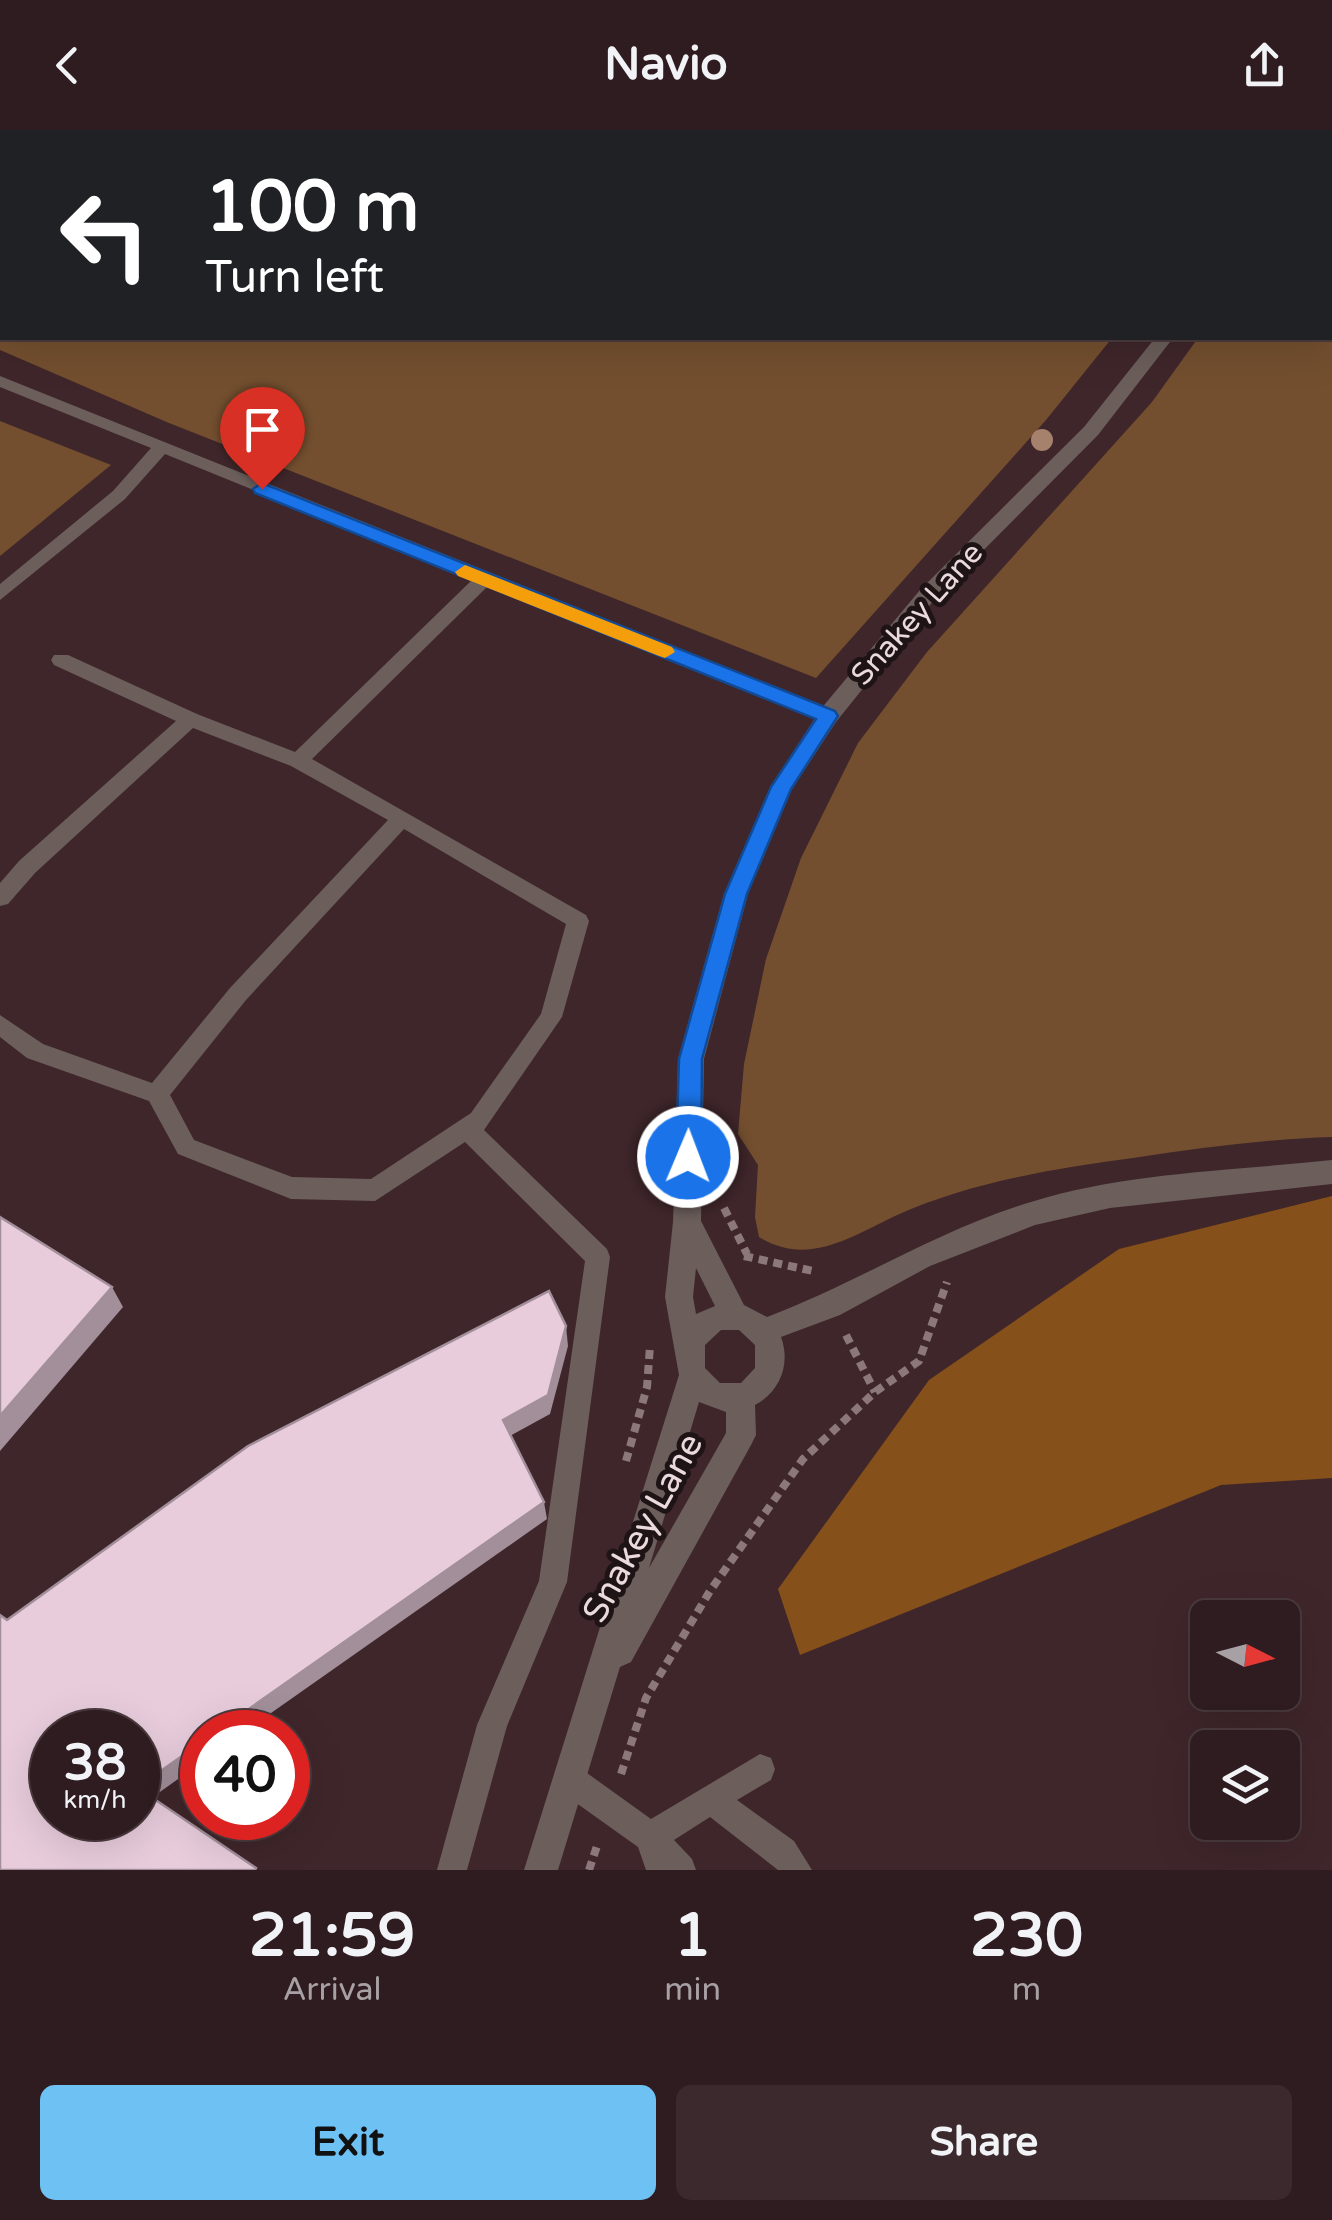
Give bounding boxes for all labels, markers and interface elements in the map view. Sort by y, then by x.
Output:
icon: back [40,38,95,93]
text: Navio [604,38,728,92]
icon: share [1237,38,1292,93]
text: 100 m [205,166,419,250]
icon: left [40,170,170,300]
text: Turn left [205,251,384,305]
pin [220,387,305,490]
icon: arrive [235,402,290,457]
street label: Snakey Lane [843,535,991,693]
position arrow [636,1105,740,1209]
street label: Snakey Lane [574,1426,712,1630]
north arrow [1190,1600,1300,1710]
map controls [1190,1600,1300,1840]
speed limit sign: 40 [180,1710,310,1840]
button: layers [1190,1730,1300,1840]
text: 38 [64,1733,126,1793]
text: km/h [64,1785,126,1815]
text: 21:59 [249,1900,415,1972]
text: 1 [674,1900,711,1972]
text: 230 [970,1900,1083,1972]
text: Arrival [283,1971,382,2009]
text: min [664,1971,721,2009]
text: m [1012,1971,1041,2009]
button: Exit [40,2085,656,2200]
button: Share [676,2085,1292,2200]

